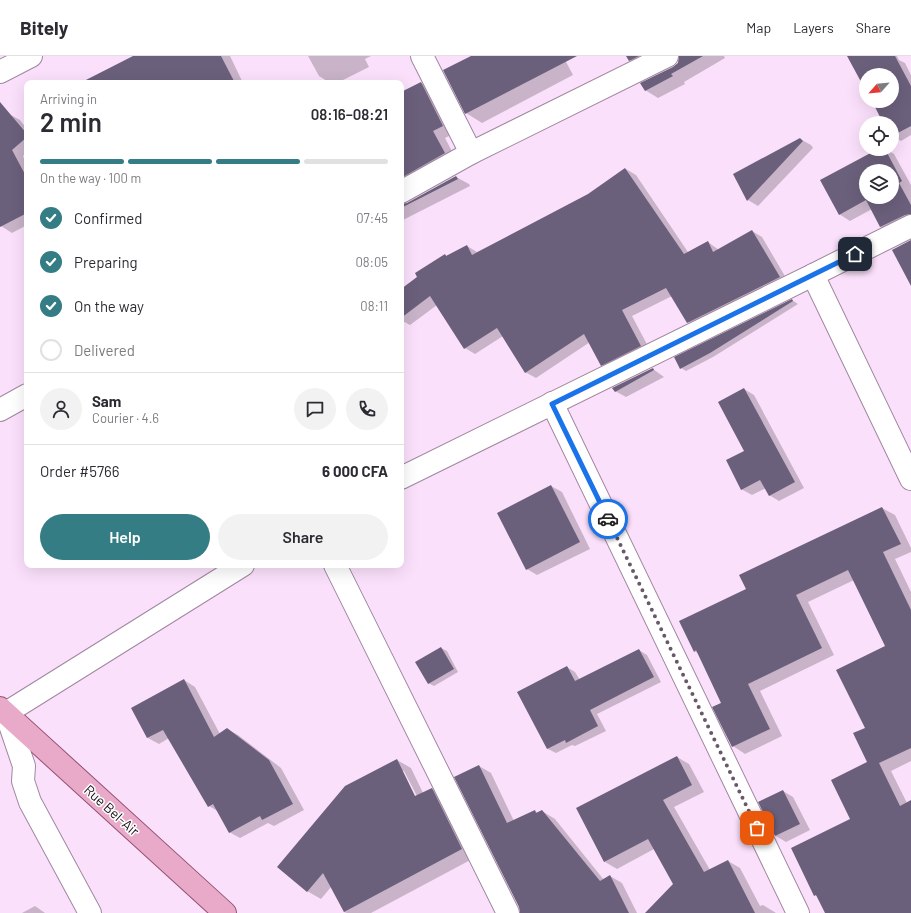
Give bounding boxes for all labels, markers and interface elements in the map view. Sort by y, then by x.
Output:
text: Bitely [20,16,68,39]
text: Map [746,19,771,36]
text: Layers [793,19,834,36]
text: Share [856,19,891,36]
north arrow [859,68,899,108]
map controls [859,68,899,204]
text: Arriving in [40,91,97,107]
text: 08:16–08:21 [311,105,388,123]
text: 2 min [40,106,102,137]
button: locate [859,116,899,156]
button: layers [859,164,899,204]
text: On the way · 100 m [40,170,141,186]
icon: check [40,207,62,229]
text: Confirmed [74,209,142,227]
text: 07:45 [356,210,388,226]
pin [838,237,872,271]
icon: home [844,243,866,265]
icon: check [40,251,62,273]
text: Preparing [74,253,138,271]
text: 08:05 [355,254,388,270]
icon: check [40,295,62,317]
text: On the way [74,297,144,315]
text: 08:11 [360,298,388,314]
text: Delivered [74,341,135,359]
button: person [40,388,82,430]
button: chat [294,388,336,430]
button: phone [346,388,388,430]
text: Sam [92,392,121,410]
text: Courier · 4.6 [92,410,159,426]
text: Order #5766 [40,462,120,480]
text: 6 000 CFA [322,462,388,480]
courier [588,499,628,539]
icon: car [597,508,619,530]
button: Help [40,514,210,560]
button: Share [218,514,388,560]
street label: Rue Bel-Air [81,781,143,839]
pin [740,811,774,845]
icon: bag [746,817,768,839]

